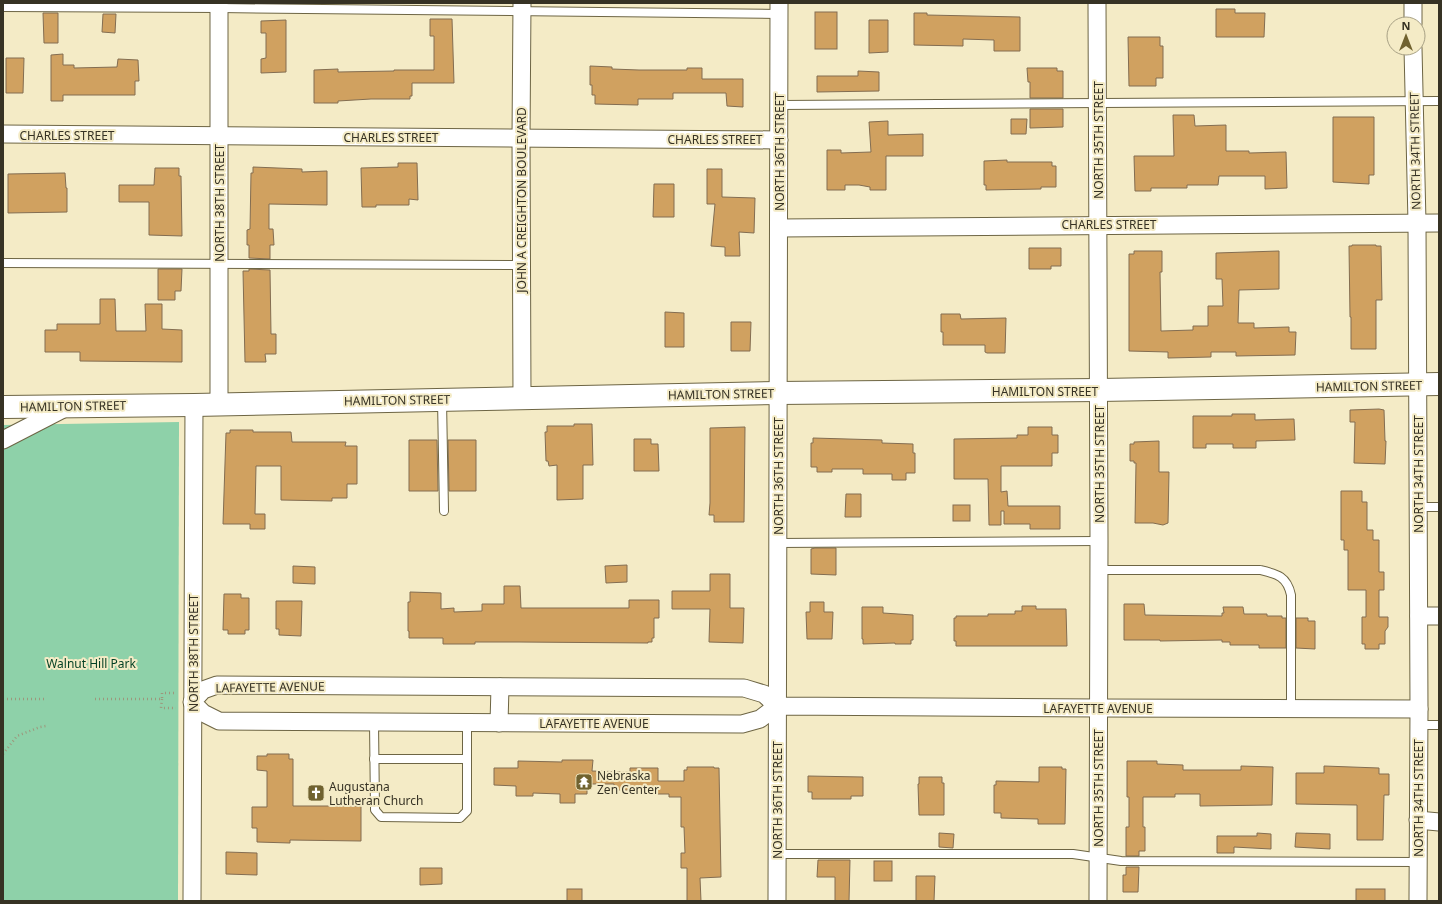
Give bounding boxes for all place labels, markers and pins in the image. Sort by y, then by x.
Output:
place label: Nebraska Zen Center [597,767,659,798]
temple icon: Nebraska Zen Center [574,772,594,792]
place label: Augustana Lutheran Church [329,778,424,809]
church icon: Augustana Lutheran Church [306,783,326,803]

